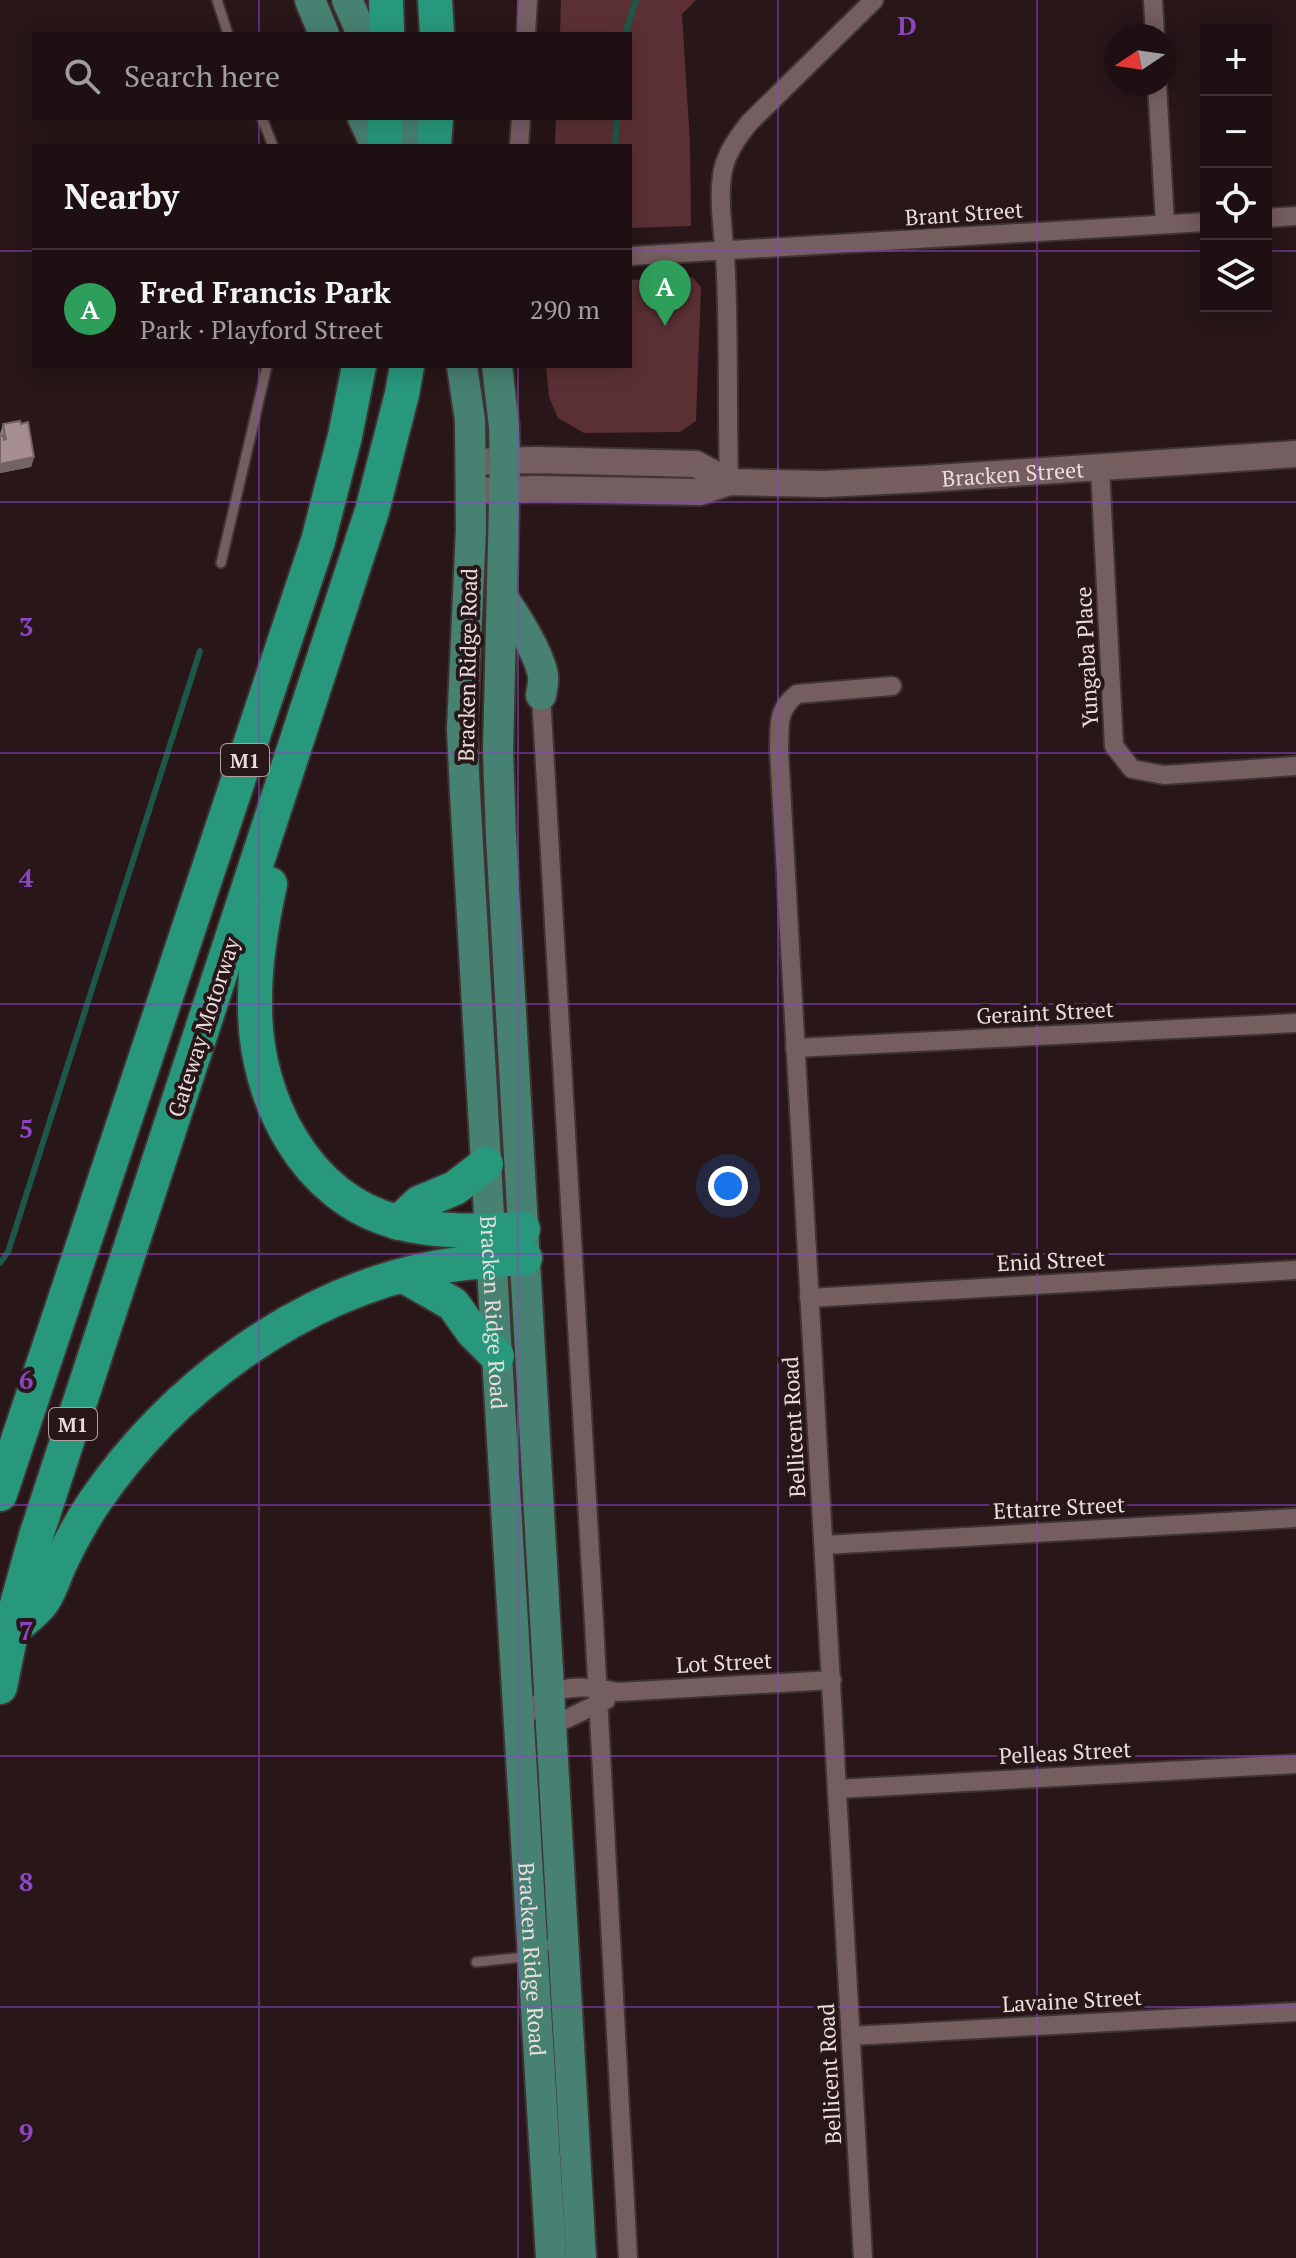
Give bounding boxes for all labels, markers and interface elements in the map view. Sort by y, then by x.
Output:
text: D [897,8,917,42]
north arrow [1104,24,1176,96]
map controls [1200,24,1272,312]
button: + [1200,24,1272,96]
search box [32,32,632,120]
icon: search [60,54,104,98]
text: Search here [124,56,280,96]
button: − [1200,96,1272,168]
button: locate [1200,168,1272,240]
text: Nearby [64,174,179,219]
street label: Brant Street [904,194,1024,232]
button: layers [1200,240,1272,312]
pin: A [639,260,691,326]
text: Fred Francis Park [140,272,391,312]
text: A [81,292,99,326]
text: 290 m [530,292,600,326]
text: Park · Playford Street [140,312,383,346]
street label: Bracken Street [941,454,1085,492]
street label: Bracken Ridge Road [451,568,483,762]
street label: Yungaba Place [1068,586,1104,728]
text: 3 [19,609,33,643]
road number: M1 [221,744,269,776]
text: 4 [19,860,34,894]
street label: Gateway Motorway [160,933,246,1121]
street label: Geraint Street [976,994,1114,1030]
text: 5 [19,1111,33,1145]
your location [708,1166,748,1206]
street label: Bracken Ridge Road [475,1215,515,1410]
street label: Enid Street [996,1243,1106,1277]
street label: Bellicent Road [775,1356,811,1498]
text: 6 [19,1362,33,1396]
road number: M1 [49,1408,97,1440]
street label: Ettarre Street [992,1489,1126,1525]
text: 7 [19,1613,33,1647]
street label: Lot Street [675,1645,773,1679]
street label: Pelleas Street [998,1734,1132,1770]
street label: Bracken Ridge Road [513,1861,553,2057]
text: 8 [19,1864,33,1898]
street label: Lavaine Street [1001,1982,1143,2018]
street label: Bellicent Road [811,2003,847,2145]
text: 9 [19,2115,33,2149]

